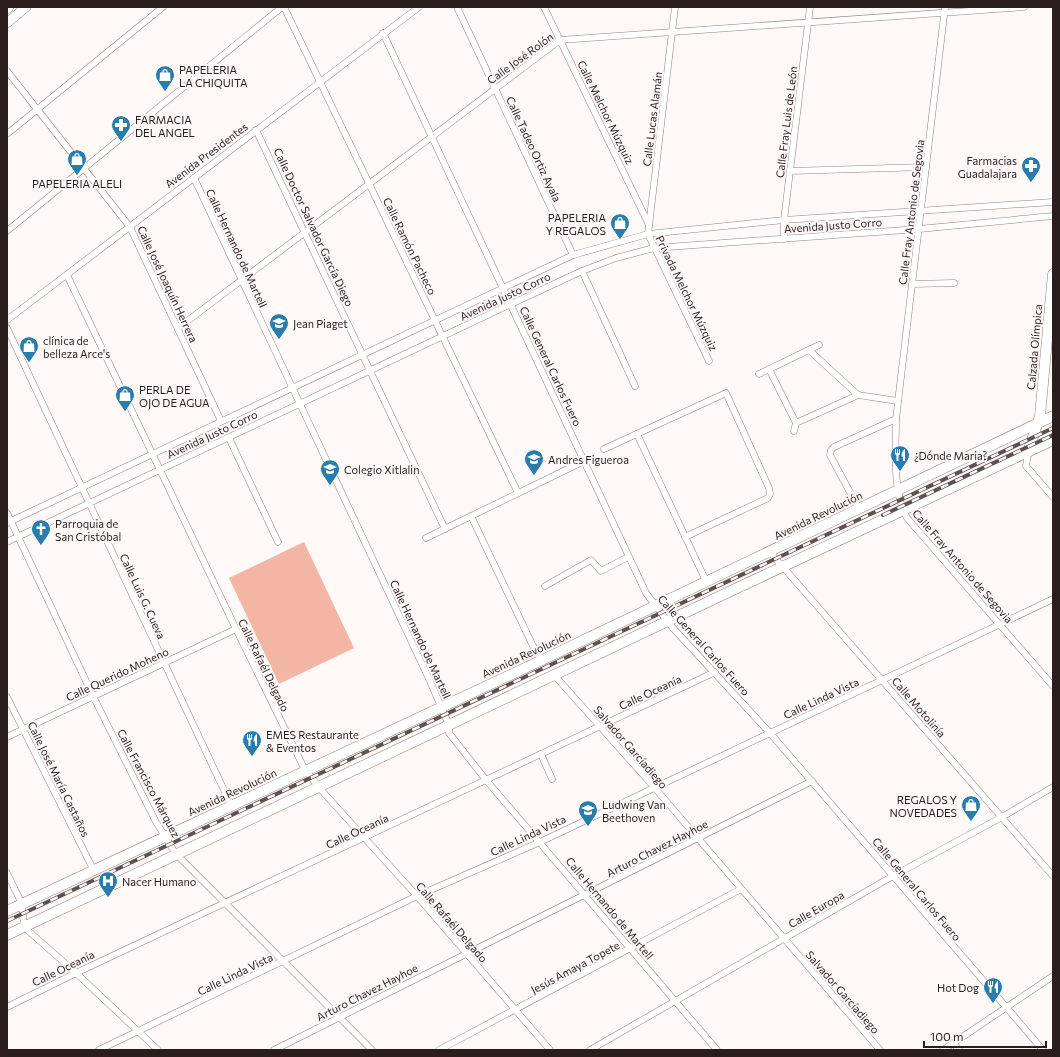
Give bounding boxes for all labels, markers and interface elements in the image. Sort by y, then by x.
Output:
street label: Calle José Rolón [484,30,556,87]
street label: Calle Melchor Múzquiz [575,58,637,166]
place label: PAPELERIA LA CHIQUITA [179,63,248,89]
shop icon: PAPELERIA LA CHIQUITA [154,64,176,92]
street label: Calle Fray Luis de León [773,65,799,179]
street label: Calle Lucas Alamán [640,71,664,167]
street label: Calle Tadeo Ortiz Ayala [504,94,564,204]
place label: FARMACIA DEL ANGEL [135,113,195,139]
pharmacy icon: FARMACIA DEL ANGEL [110,114,132,142]
street label: Avenida Presidentes [162,120,250,190]
street label: Calle Fray Antonio de Segovia [896,139,926,285]
street label: Calle Doctor Salvador García Diego [271,146,357,309]
shop icon: PAPELERIA ALELI [66,148,88,176]
place label: Farmacias Guadalajara [958,154,1017,180]
pharmacy icon: Farmacias Guadalajara [1020,155,1042,183]
place label: PAPELERIA ALELI [32,177,122,190]
street label: Calle Hernando de Martell [204,187,270,309]
street label: Calle Ramón Pacheco [381,195,439,297]
place label: PAPELERIA Y REGALOS [546,211,606,237]
shop icon: PAPELERIA Y REGALOS [609,212,631,240]
street label: Avenida Justo Corro [783,215,883,236]
street label: Calle José Joaquín Herrera [134,224,201,345]
street label: Privada Melchor Múzquiz [653,233,721,353]
street label: Avenida Justo Corro [458,269,553,324]
street label: Calzada Olímpica [1024,303,1044,391]
street label: Calle General Carlos Fuero [518,304,585,428]
school or university icon: Jean Piaget [268,312,290,340]
place label: Jean Piaget [293,317,348,331]
place label: clínica de belleza Arce's [43,334,110,360]
shop icon: clínica de belleza Arce's [18,335,40,363]
place label: PERLA DE OJO DE AGUA [139,383,210,410]
shop icon: PERLA DE OJO DE AGUA [114,384,136,412]
street label: Avenida Justo Corro [165,407,260,462]
restaurant icon: ¿Dónde Maria? [889,444,911,472]
school or university icon: Andres Figueroa [523,448,545,476]
place label: ¿Dónde Maria? [914,449,988,462]
place label: Andres Figueroa [548,453,629,466]
school or university icon: Colegio Xitlalin [319,458,341,486]
place label: Colegio Xitlalin [344,463,419,476]
street label: Avenida Revolución [772,488,864,542]
street label: Calle Fray Antonio de Segovia [910,507,1016,625]
place label: Parroquia de San Cristóbal [55,517,121,543]
church icon: Parroquia de San Cristóbal [30,518,52,546]
street label: Calle Luis G. Cueva [118,551,168,641]
street label: Calle Hernando de Martell [388,578,454,700]
street label: Calle General Carlos Fuero [655,592,753,698]
street label: Calle Rafaél Delgado [236,616,292,714]
street label: Avenida Revolución [480,628,572,680]
street label: Calle Querido Moheno [63,644,171,704]
street label: Calle Oceanía [617,672,683,712]
street label: Calle Motolinía [889,674,949,740]
street label: Calle Linda Vista [781,675,861,721]
street label: Salvador Garcíadiego [592,703,671,791]
street label: Calle José María Castaños [24,719,93,839]
street label: Calle Francisco Márquez [115,727,183,840]
place label: EMES Restaurante & Eventos [266,728,359,754]
restaurant icon: EMES Restaurante & Eventos [241,729,263,757]
street label: Avenida Revolución [186,766,278,818]
place label: REGALOS Y NOVEDADES [889,793,957,819]
shop icon: REGALOS Y NOVEDADES [960,794,982,822]
place label: Ludwing Van Beethoven [602,798,666,824]
school or university icon: Ludwing Van Beethoven [577,799,599,827]
street label: Calle Oceanía [324,811,390,851]
street label: Calle Linda Vista [488,812,568,858]
street label: Arturo Chavez Hayhoe [604,817,710,879]
street label: Calle General Carlos Fuero [870,835,964,944]
street label: Calle Hernando de Martell [563,854,657,962]
hospital icon: Nacer Humano [97,870,119,898]
place label: Nacer Humano [122,875,197,888]
street label: Calle Rafaél Delgado [414,879,491,965]
street label: Calle Europa [786,888,846,930]
street label: Jesús Amaya Topete [528,938,622,997]
street label: Calle Oceanía [30,947,96,989]
street label: Salvador Garcíadiego [804,948,883,1036]
street label: Calle Linda Vista [195,950,275,998]
street label: Arturo Chavez Hayhoe [314,961,420,1023]
restaurant icon: Hot Dog [982,976,1004,1004]
place label: Hot Dog [937,981,979,994]
scale bar [924,1023,1046,1049]
text: 100 m [930,1029,964,1043]

